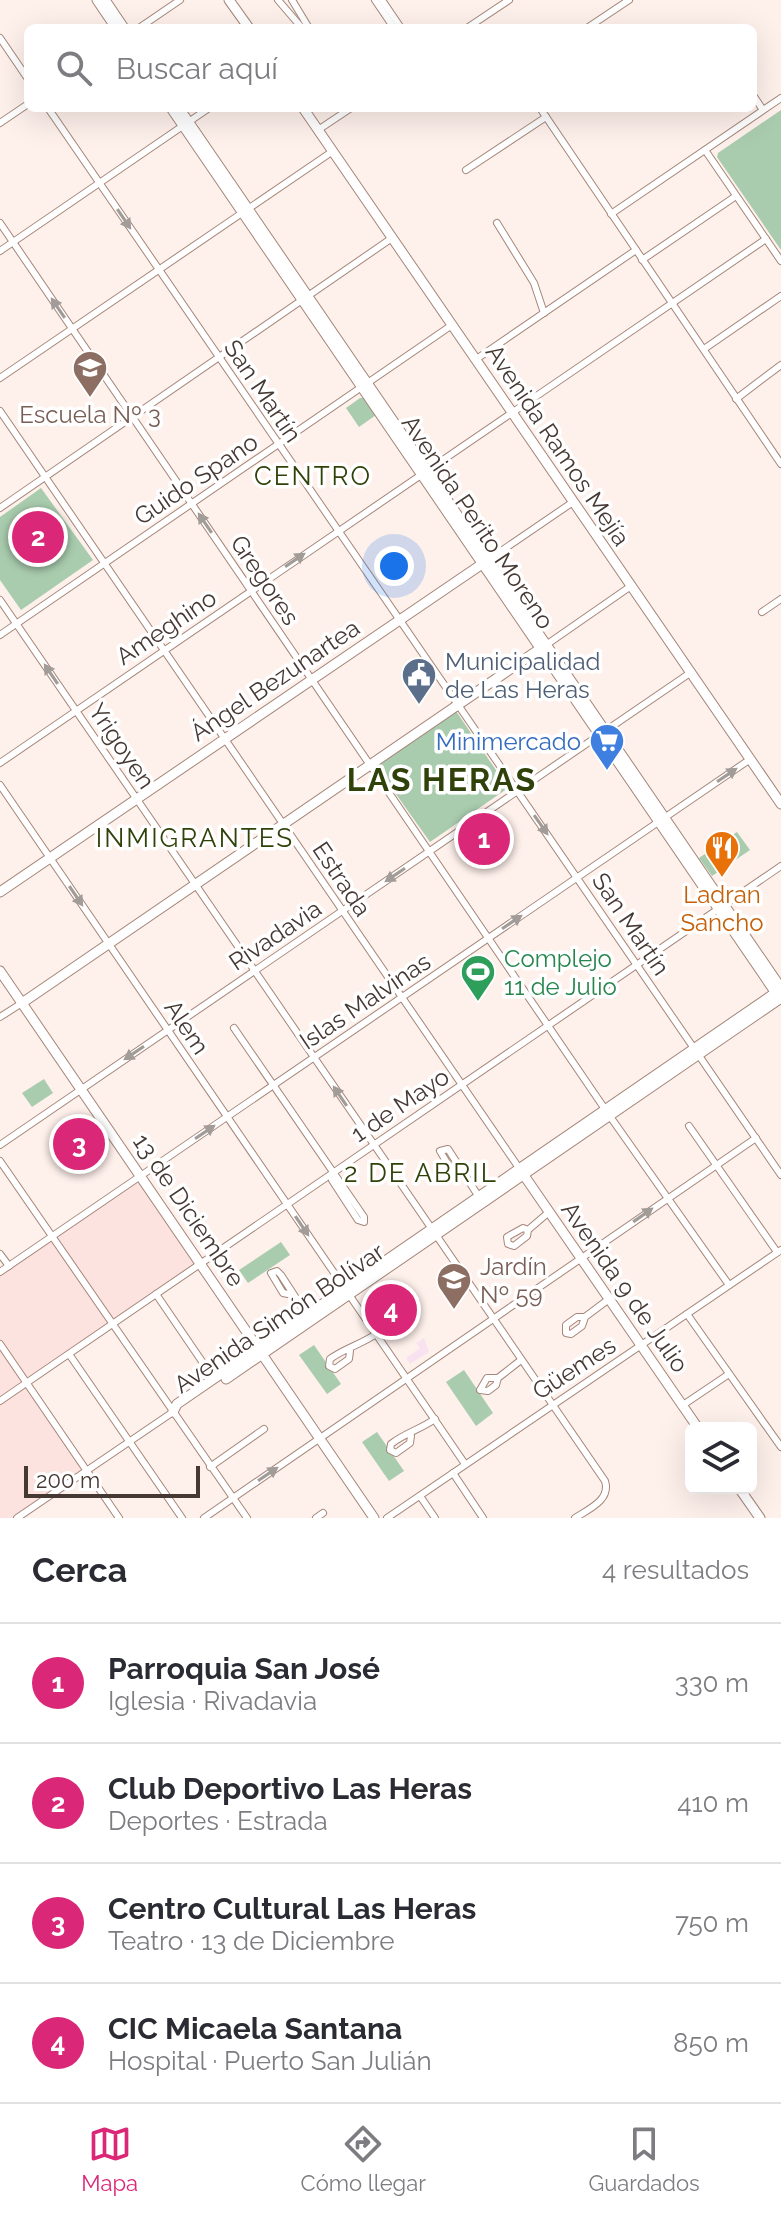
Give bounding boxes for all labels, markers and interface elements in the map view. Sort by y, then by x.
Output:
search box [24,24,757,112]
icon: search [52,46,96,90]
text: Buscar aquí [116,51,278,86]
one-way arrow [116,208,131,229]
one-way arrow [51,297,66,319]
street label: San Martín [218,334,308,448]
street label: Avenida Ramos Mejía [480,339,636,551]
school or university icon: Escuela Nº 3 [71,349,109,399]
place label: Escuela Nº 3 [19,400,161,429]
street label: Avenida Perito Moreno [396,410,560,634]
street label: Guido Spano [129,427,263,531]
district label: CENTRO [254,461,372,491]
pin: 2 [12,507,64,567]
one-way arrow [197,512,212,533]
street label: Gregores [224,530,306,630]
your location [374,546,414,586]
one-way arrow [285,553,306,568]
street label: Ameghino [110,583,222,671]
street label: Ángel Bezunartea [185,613,365,747]
place label: Municipalidad de Las Heras [445,647,601,704]
public building icon: Municipalidad de Las Heras [400,656,438,706]
one-way arrow [43,663,58,684]
street label: Yrigoyen [83,698,161,794]
supermarket icon: Minimercado [588,722,626,772]
place label: Minimercado [436,727,581,756]
district label: LAS HERAS [347,761,537,798]
one-way arrow [716,768,737,783]
pin: 1 [458,809,510,869]
one-way arrow [533,814,548,835]
district label: INMIGRANTES [96,823,294,853]
restaurant icon: Ladran Sancho [703,829,741,879]
street label: Estrada [307,836,377,922]
one-way arrow [384,867,405,882]
street label: San Martín [586,867,676,981]
place label: Ladran Sancho [680,880,764,937]
one-way arrow [68,885,83,906]
street label: Rivadavia [223,894,327,976]
one-way arrow [502,915,523,930]
place label: Complejo 11 de Julio [504,944,617,1001]
street label: Islas Malvinas [294,947,436,1055]
sports icon: Complejo 11 de Julio [459,953,497,1003]
street label: Alem [159,994,215,1060]
one-way arrow [123,1045,144,1060]
street label: 1 de Mayo [345,1062,455,1148]
one-way arrow [333,1085,348,1106]
pin: 3 [53,1114,105,1174]
one-way arrow [195,1125,216,1140]
street label: 13 de Diciembre [127,1128,251,1292]
district label: 2 DE ABRIL [344,1158,498,1188]
street label: Avenida 9 de Julio [555,1196,695,1378]
one-way arrow [633,1208,654,1223]
one-way arrow [294,1215,309,1236]
street label: Avenida Simón Bolívar [168,1236,390,1399]
place label: Jardín Nº 59 [480,1252,547,1309]
school or university icon: Jardín Nº 59 [435,1261,473,1311]
pin: 4 [365,1280,417,1340]
street label: Güemes [527,1330,621,1406]
map controls [685,1422,757,1494]
button: layers [685,1422,757,1494]
scale bar [24,1462,200,1498]
text: 200 m [36,1467,100,1493]
one-way arrow [257,1467,278,1482]
text: Cerca [32,1550,127,1590]
text: 4 resultados [602,1555,749,1585]
text: Parroquia San José [108,1651,380,1686]
text: 1 [52,1668,64,1698]
text: 330 m [675,1668,749,1698]
text: Iglesia · Rivadavia [108,1686,317,1716]
text: Club Deportivo Las Heras [108,1771,472,1806]
text: 2 [51,1788,65,1818]
text: 410 m [677,1788,749,1818]
text: Deportes · Estrada [108,1806,328,1836]
text: Centro Cultural Las Heras [108,1891,476,1926]
text: 3 [51,1908,65,1938]
text: 750 m [675,1908,749,1938]
text: Teatro · 13 de Diciembre [108,1926,394,1956]
text: CIC Micaela Santana [108,2011,402,2046]
text: 4 [51,2028,65,2058]
text: 850 m [673,2028,749,2058]
text: Hospital · Puerto San Julián [108,2046,432,2076]
tab: Mapa [81,2122,138,2196]
tab: Cómo llegar [301,2122,426,2196]
tab: Guardados [588,2122,700,2196]

